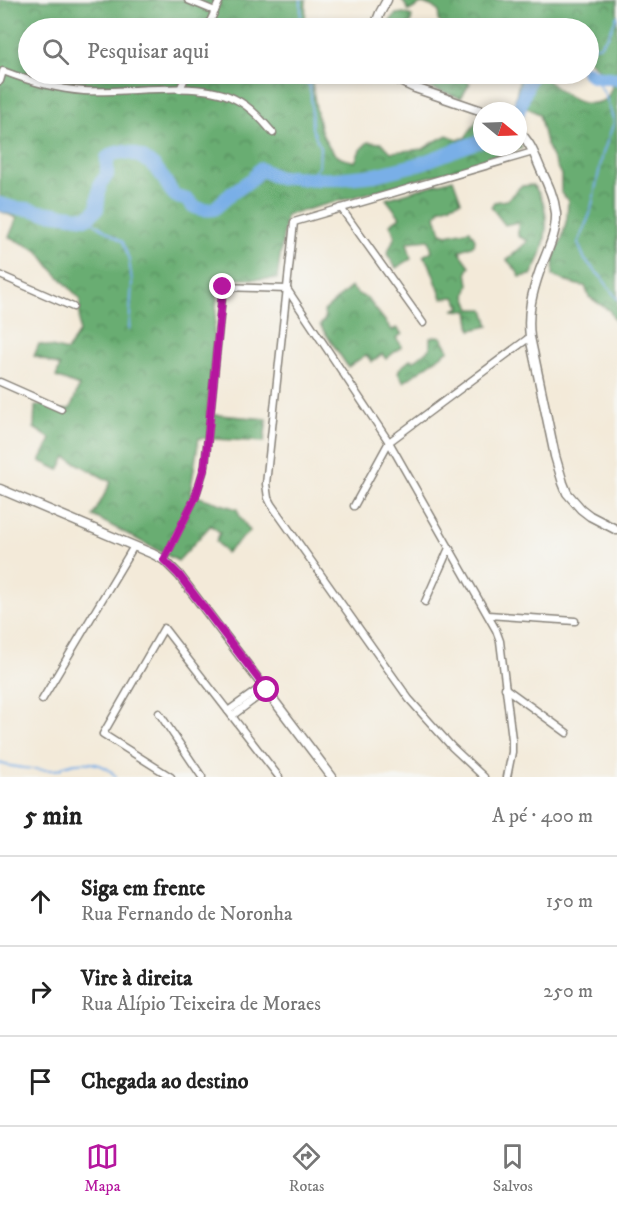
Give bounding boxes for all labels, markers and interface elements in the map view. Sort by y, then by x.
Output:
search box [18,18,599,84]
icon: search [39,35,72,68]
text: Pesquisar aqui [87,38,209,65]
north arrow [473,102,527,156]
route end [209,273,235,299]
route start [253,676,279,702]
text: 5 min [24,800,82,833]
text: A pé · 400 m [492,804,593,829]
text: Siga em frente [81,875,205,902]
icon: ahead [24,885,57,918]
text: 150 m [546,889,593,914]
text: Rua Fernando de Noronha [81,902,292,927]
text: Vire à direita [81,965,192,992]
icon: right [24,975,57,1008]
text: 250 m [543,979,593,1004]
text: Rua Alípio Teixeira de Moraes [81,992,321,1017]
icon: arrive [24,1065,57,1098]
text: Chegada ao destino [81,1068,248,1095]
tab: Mapa [84,1140,120,1196]
tab: Rotas [289,1140,324,1196]
tab: Salvos [493,1140,533,1196]

